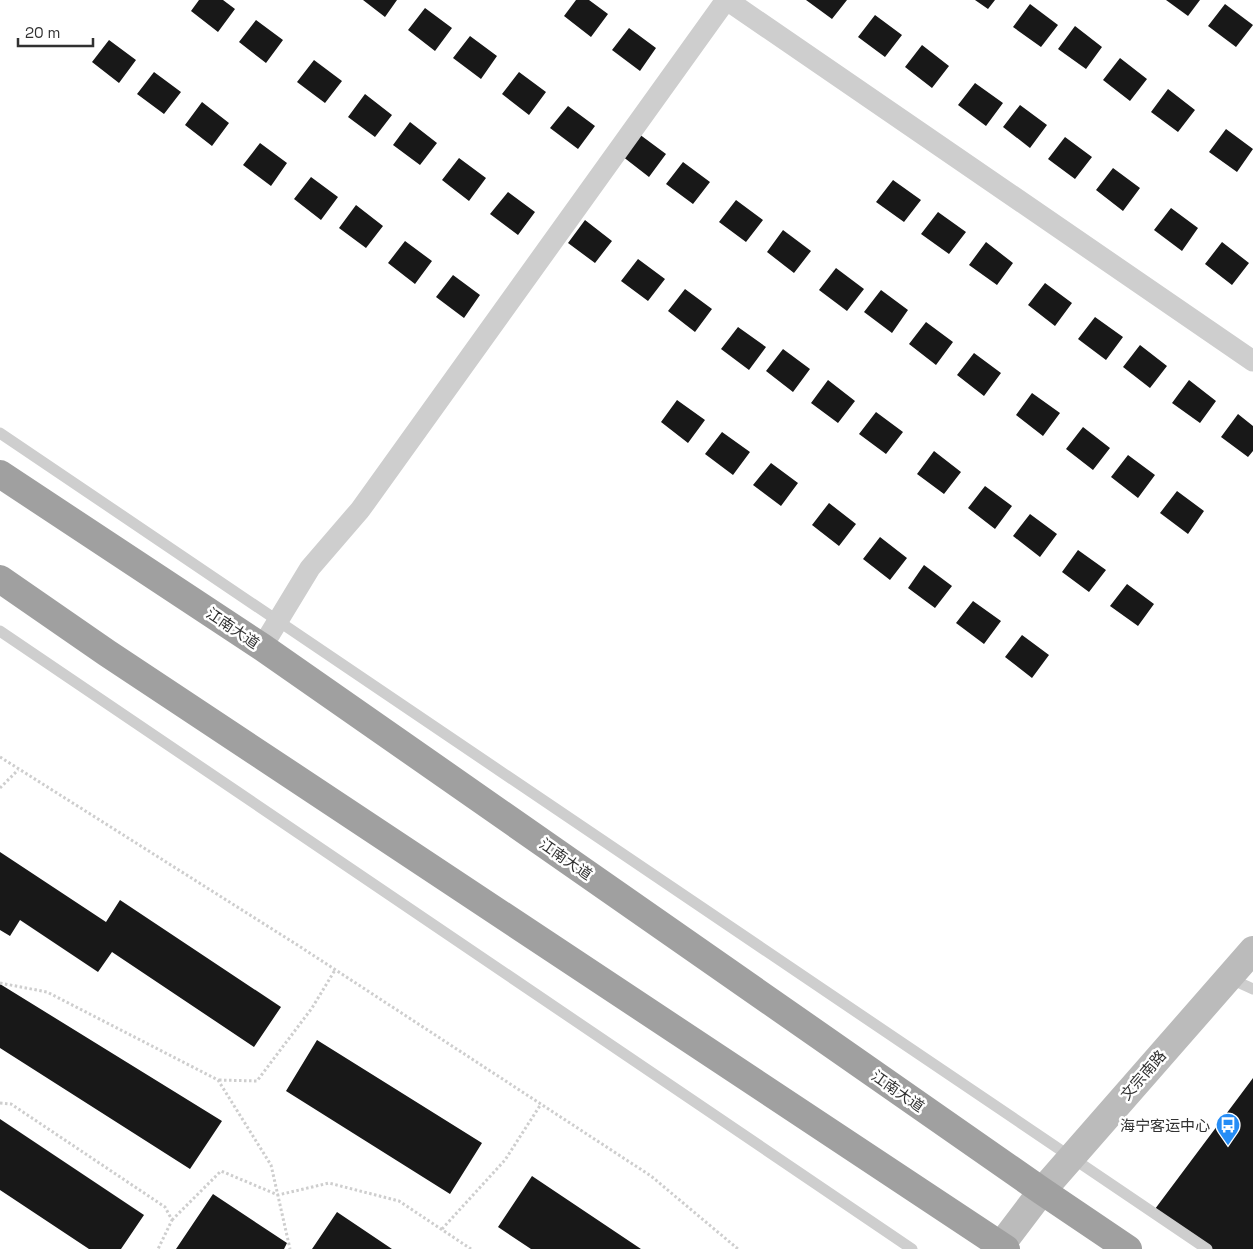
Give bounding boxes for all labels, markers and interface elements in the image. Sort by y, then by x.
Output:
scale bar [18,15,92,47]
text: 20 m [25,23,60,42]
street label: 江南大道 [203,603,263,653]
street label: 江南大道 [536,834,596,884]
street label: 文宗南路 [1116,1046,1170,1104]
street label: 江南大道 [868,1066,928,1116]
bus stop icon: 海宁客运中心 [1215,1112,1241,1146]
place label: 海宁客运中心 [1120,1116,1210,1135]

